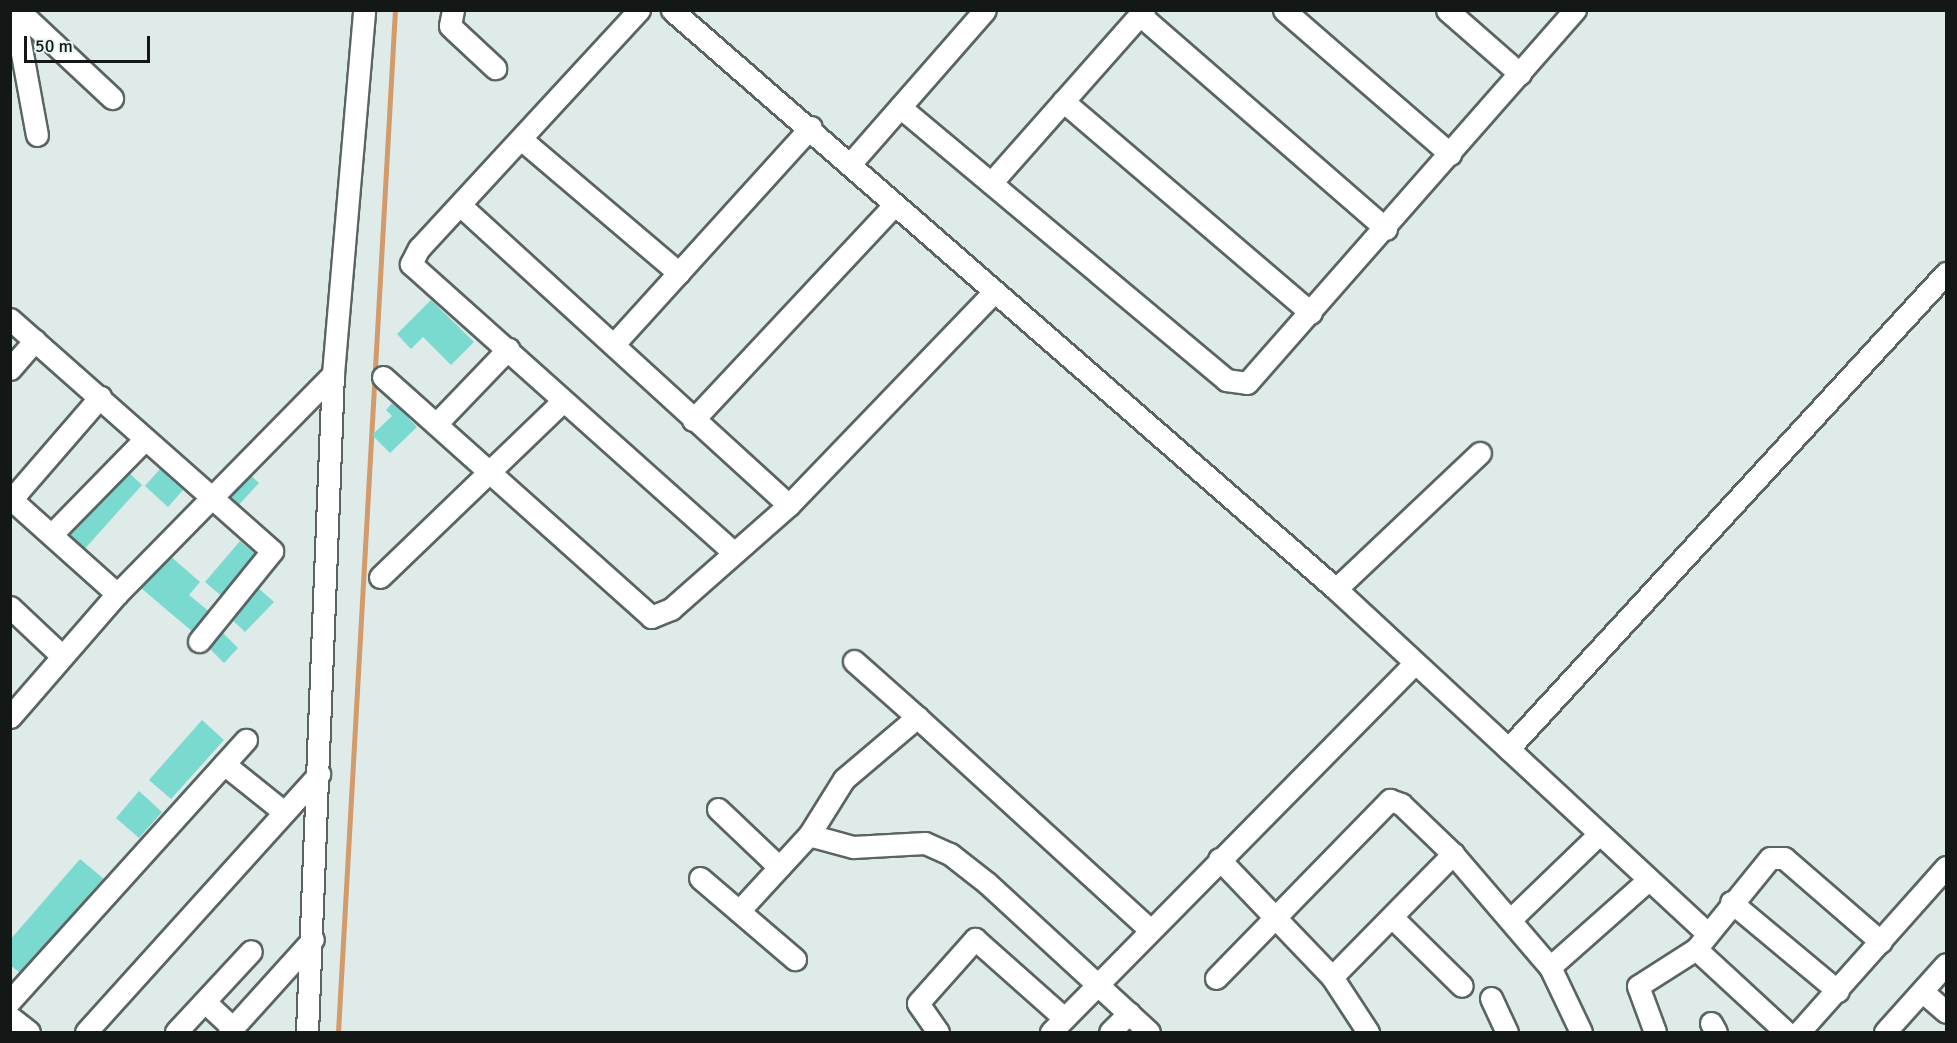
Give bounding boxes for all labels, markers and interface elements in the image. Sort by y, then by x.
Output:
scale bar [27,24,153,62]
text: 50 m [35,35,73,57]

